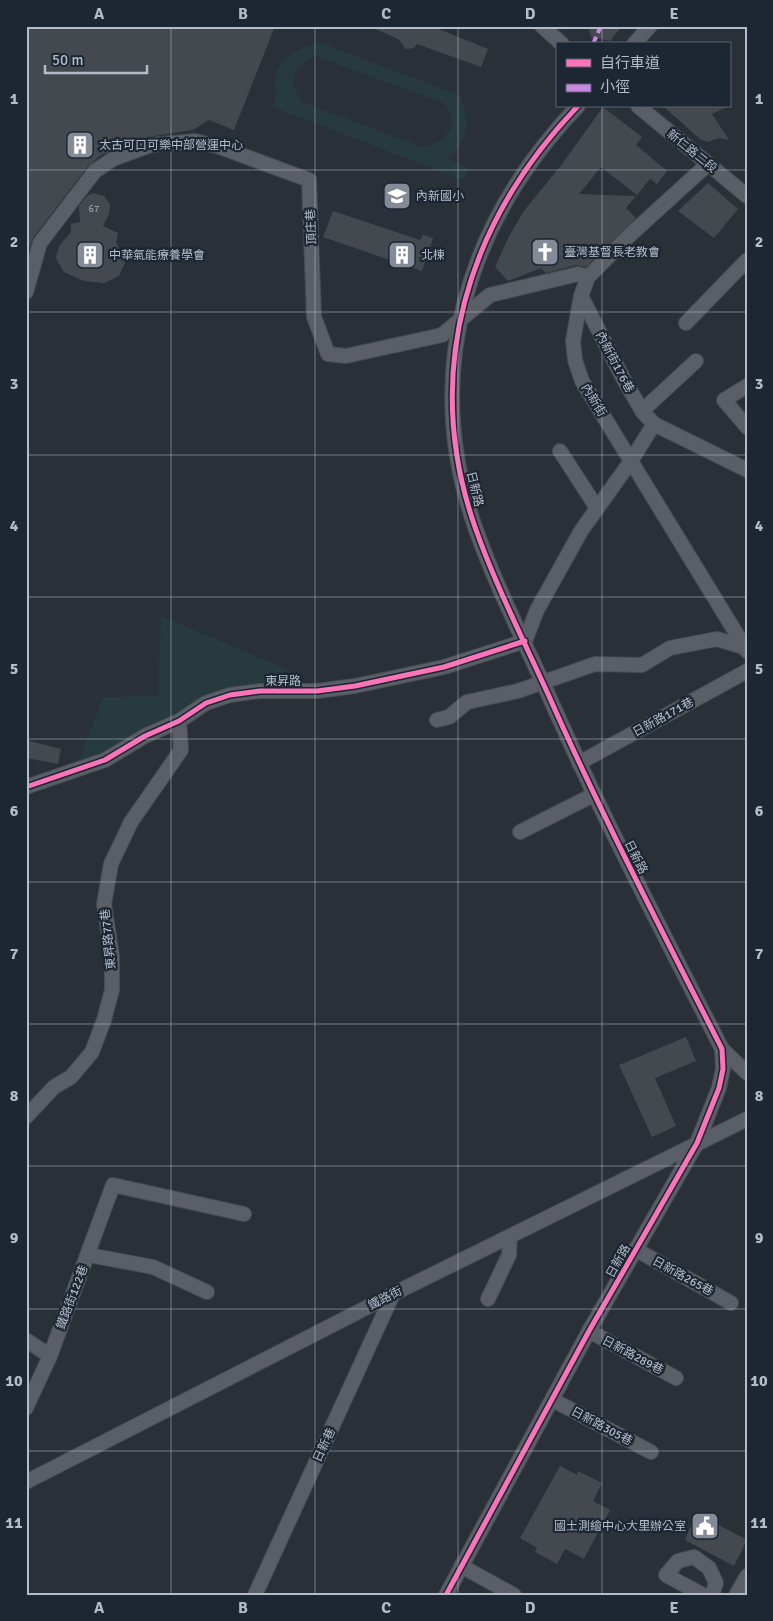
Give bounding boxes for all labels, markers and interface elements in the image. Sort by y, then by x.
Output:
text: A [94,4,105,24]
text: B [238,4,248,24]
text: C [381,4,391,24]
text: D [525,4,536,24]
text: E [669,4,679,24]
scale bar [45,42,148,74]
legend [556,42,730,108]
text: 50 m [52,51,83,69]
text: 自行車道 [600,54,660,72]
text: 小徑 [600,78,630,96]
text: 1 [10,89,19,109]
text: 1 [755,89,764,109]
street label: 新仁路二段 [664,127,720,176]
building icon: 太古可口可樂中部營運中心 [65,130,95,160]
place label: 太古可口可樂中部營運中心 [99,138,243,153]
school or university icon: 內新國小 [382,181,412,211]
place label: 內新國小 [416,189,464,204]
house number: 67 [89,203,99,215]
street label: 頂庄巷 [303,209,320,245]
text: 2 [10,232,18,252]
text: 2 [755,232,763,252]
church icon: 臺灣基督長老教會 [530,237,560,267]
building icon: 中華氣能療養學會 [75,240,105,270]
building icon: 北棟 [387,240,417,270]
place label: 臺灣基督長老教會 [564,245,660,260]
place label: 中華氣能療養學會 [109,248,205,263]
place label: 北棟 [421,248,445,263]
street label: 內新街176巷 [592,329,637,396]
text: 3 [10,374,18,394]
text: 3 [755,374,763,394]
street label: 內新街 [578,381,609,420]
street label: 日新路 [463,470,486,508]
text: 4 [10,516,19,536]
text: 4 [755,516,764,536]
text: 5 [10,659,18,679]
text: 5 [755,659,763,679]
street label: 東昇路 [265,674,301,689]
street label: 日新路171巷 [630,695,696,740]
text: 6 [10,801,19,821]
text: 6 [755,801,764,821]
street label: 日新路 [621,838,650,877]
street label: 東昇路77巷 [98,908,119,970]
text: 7 [10,944,19,964]
text: 7 [755,944,764,964]
text: 8 [10,1086,19,1106]
text: 8 [755,1086,764,1106]
text: 9 [10,1228,19,1248]
text: 9 [755,1228,764,1248]
street label: 日新路 [603,1242,634,1281]
street label: 日新路265巷 [650,1254,716,1299]
street label: 鐵路街122巷 [53,1263,92,1331]
street label: 鐵路街 [366,1284,405,1313]
street label: 日新路289巷 [599,1333,666,1378]
text: 10 [5,1371,23,1391]
text: 10 [750,1371,768,1391]
street label: 日新路305巷 [568,1404,635,1449]
street label: 日新巷 [310,1426,339,1465]
public building icon: 國土測繪中心大里辦公室 [690,1511,720,1541]
text: 11 [5,1513,23,1533]
text: 11 [750,1513,768,1533]
place label: 國土測繪中心大里辦公室 [554,1519,686,1534]
text: A [94,1598,105,1618]
text: B [238,1598,248,1618]
text: C [381,1598,391,1618]
text: D [525,1598,536,1618]
text: E [669,1598,679,1618]

